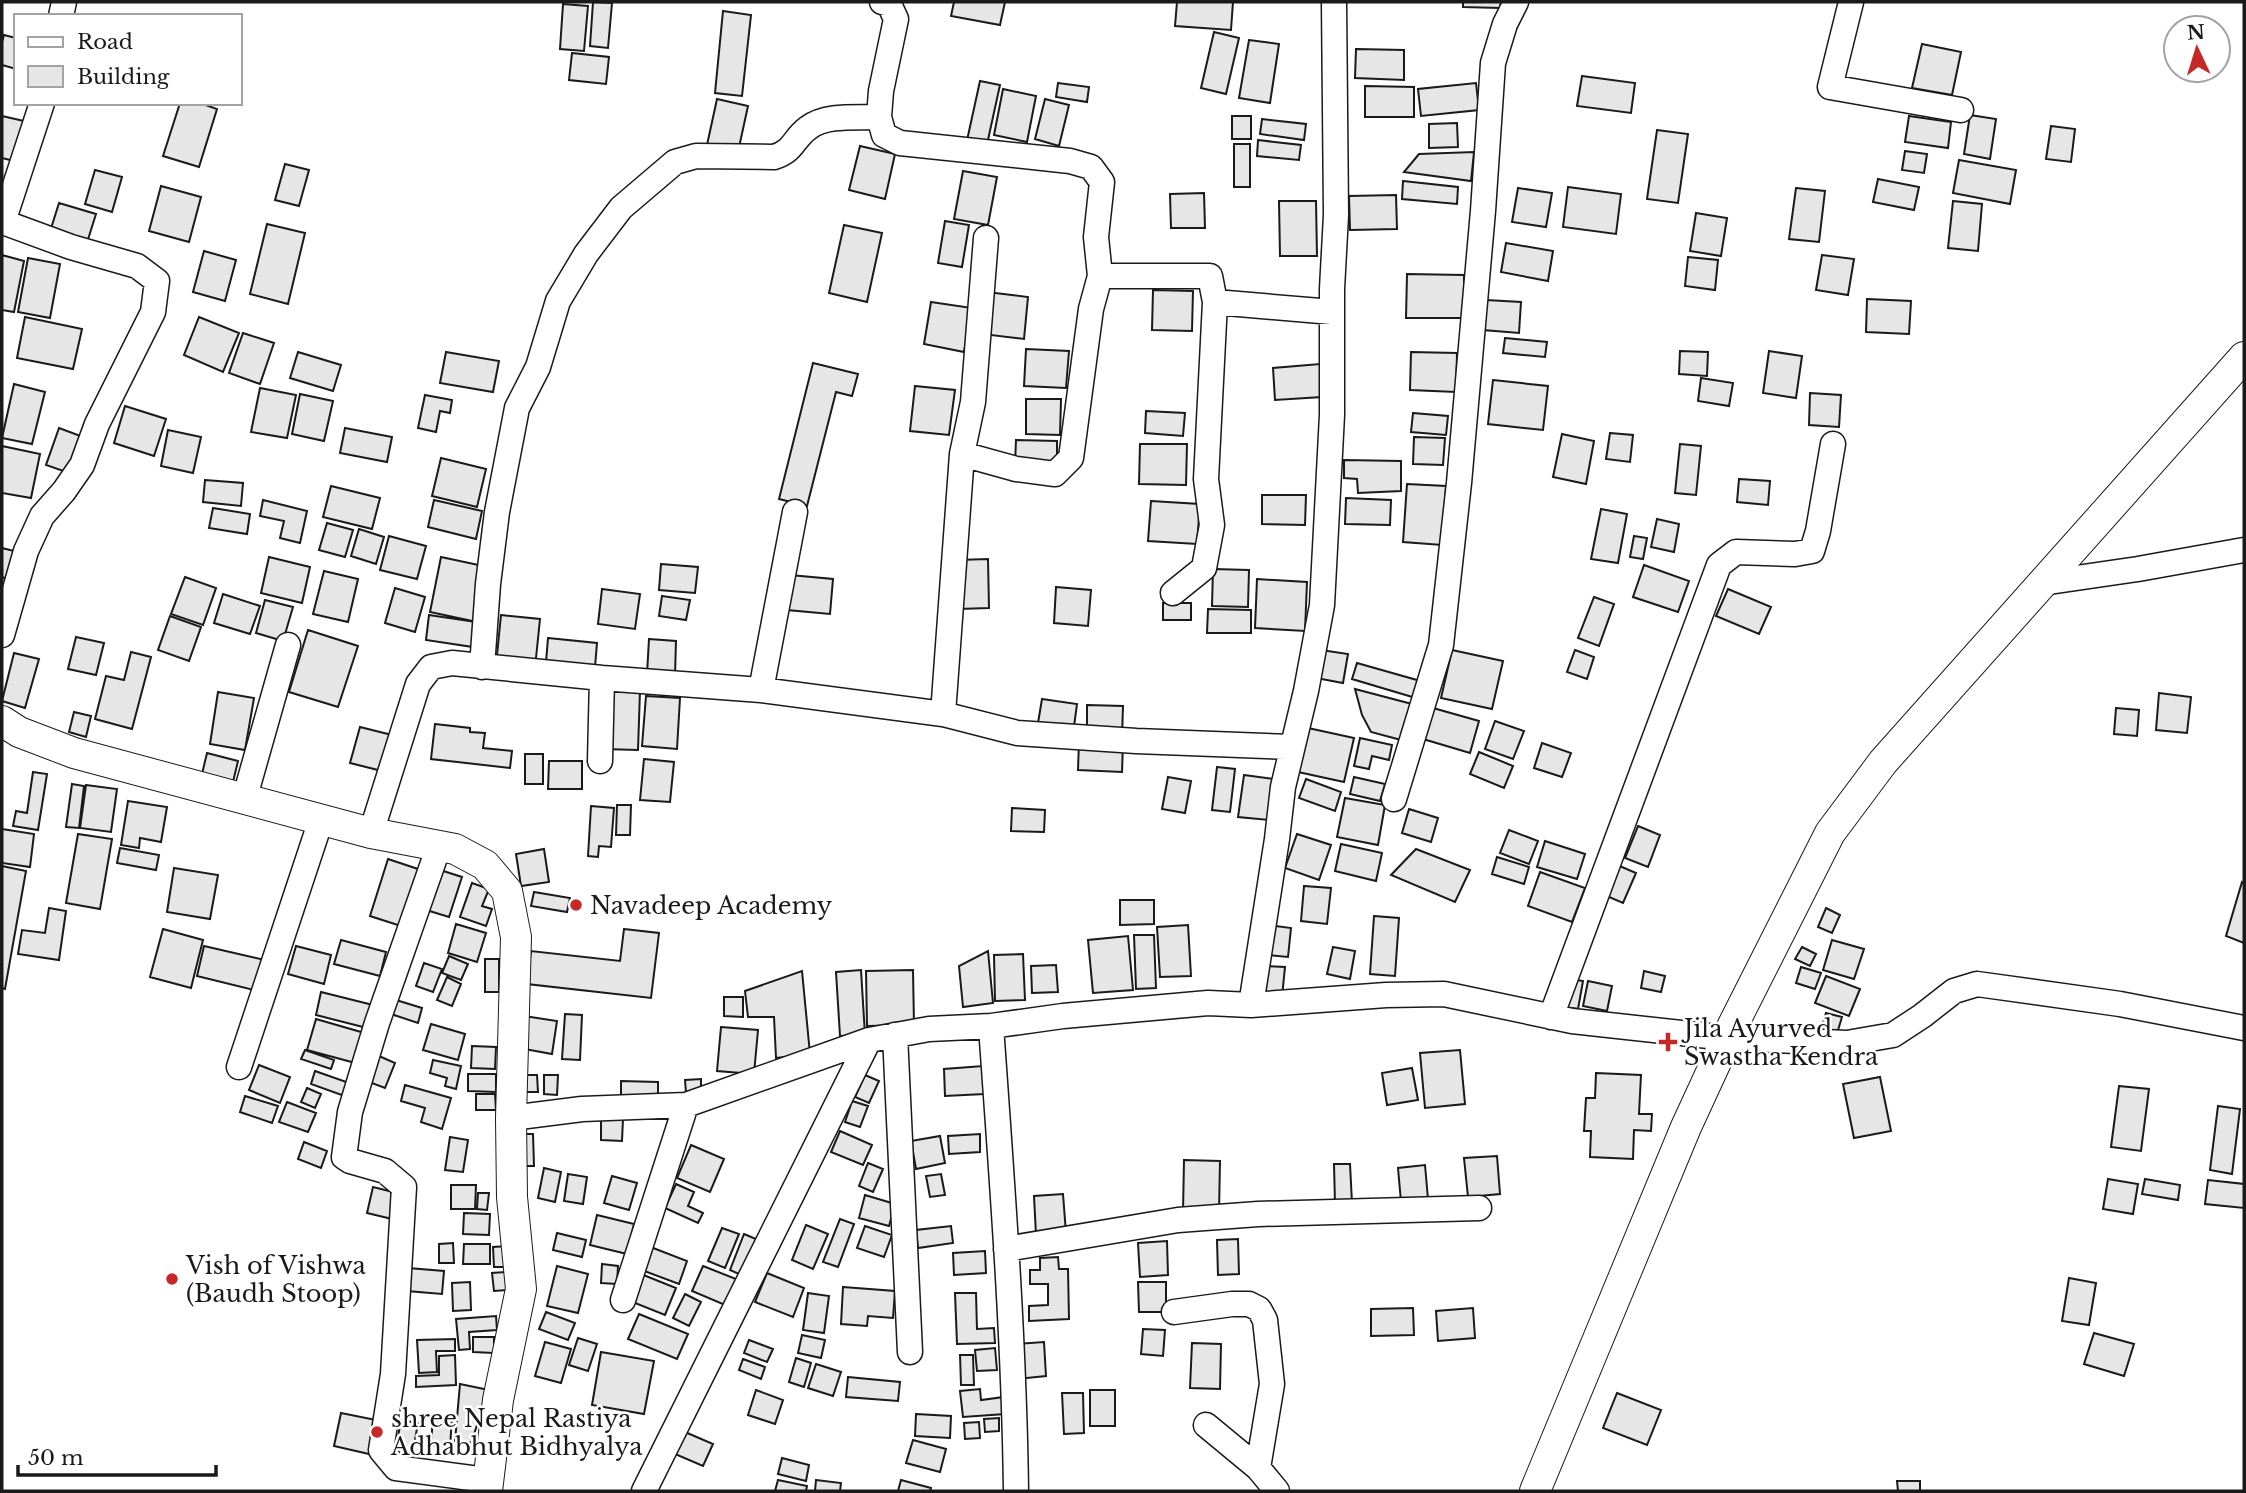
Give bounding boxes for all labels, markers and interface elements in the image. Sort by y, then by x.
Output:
legend [14,14,242,105]
north arrow [2162,14,2232,84]
text: N [2186,20,2206,45]
text: Road [77,29,133,55]
text: Building [77,64,170,90]
place label: Navadeep Academy [590,891,833,920]
marker: Navadeep Academy [568,897,584,913]
place label: Jila Ayurved Swastha Kendra [1681,1014,1879,1071]
marker: Jila Ayurved Swastha Kendra [1658,1032,1678,1052]
place label: Vish of Vishwa (Baudh Stoop) [185,1251,366,1308]
marker: Vish of Vishwa (Baudh Stoop) [164,1271,180,1287]
place label: shree Nepal Rastiya Adhabhut Bidhyalya [390,1404,643,1461]
marker: shree Nepal Rastiya Adhabhut Bidhyalya [369,1424,385,1440]
scale bar [18,1434,215,1478]
text: 50 m [28,1445,84,1471]

